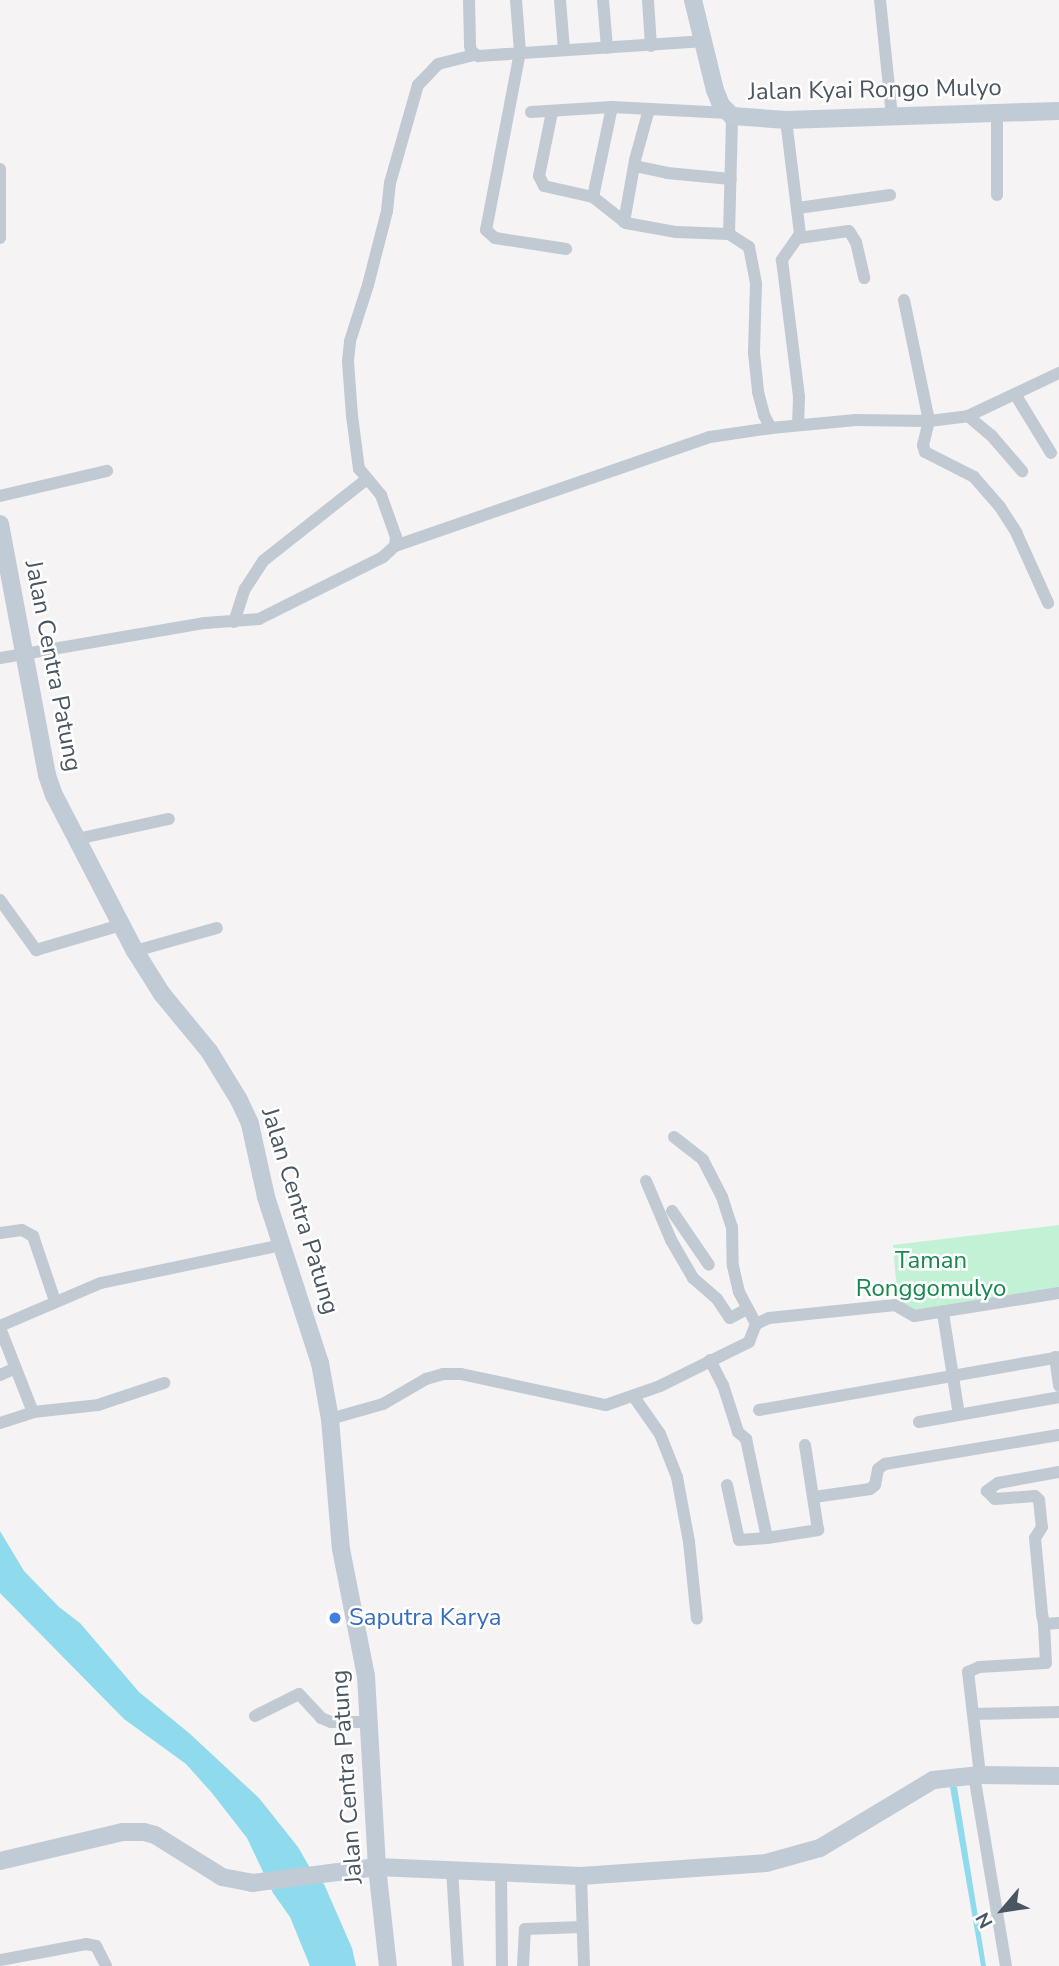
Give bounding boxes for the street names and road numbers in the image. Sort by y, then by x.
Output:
street label: Jalan Kyai Rongo Mulyo [748,73,1002,107]
street label: Jalan Centra Patung [18,558,88,774]
street label: Jalan Centra Patung [255,1104,345,1318]
street label: Jalan Centra Patung [325,1669,369,1885]

